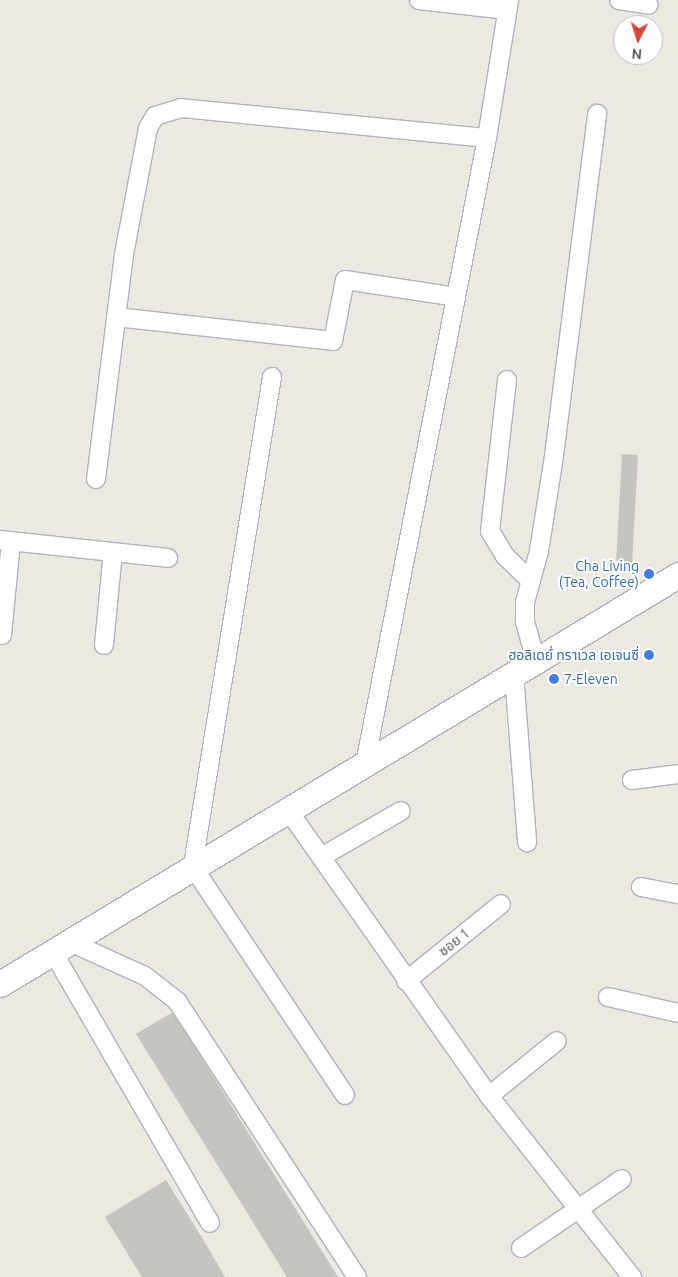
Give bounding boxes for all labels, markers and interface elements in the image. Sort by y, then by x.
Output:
north arrow [613,15,663,65]
text: N [631,46,643,62]
place label: Cha Living (Tea, Coffee) [559,558,639,590]
marker: Cha Living (Tea, Coffee) [643,568,655,580]
place label: ฮอลิเดย์่ ทราเวล เอเจนซี่ [508,647,639,663]
marker: ฮอลิเดย์่ ทราเวล เอเจนซี่ [643,649,655,661]
place label: 7-Eleven [564,671,618,687]
marker: 7-Eleven [548,673,560,685]
street label: ซอย 1 [435,924,473,960]

